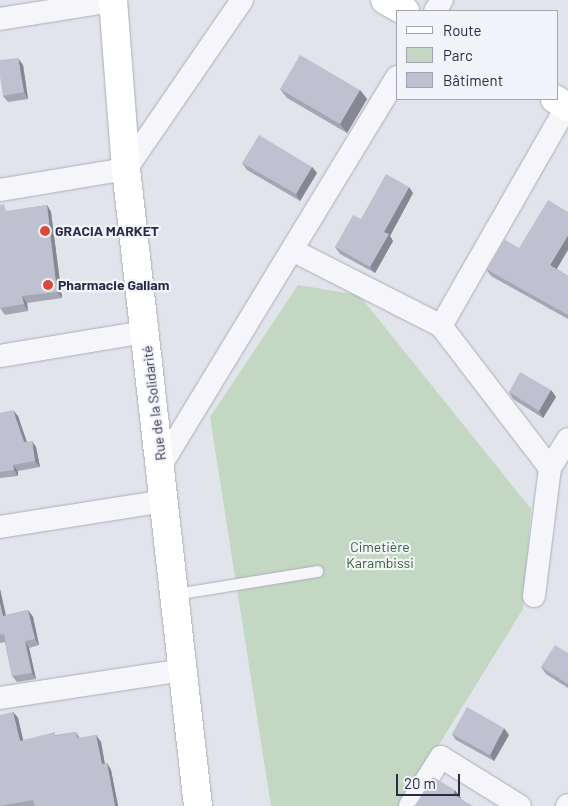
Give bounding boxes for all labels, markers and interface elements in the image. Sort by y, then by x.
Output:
legend [396,10,558,100]
text: Route [443,21,482,39]
text: Parc [443,46,473,64]
text: Bâtiment [443,71,503,89]
place label: GRACIA MARKET [55,223,159,239]
marker: GRACIA MARKET [39,225,51,237]
place label: Pharmacie Galiam [58,277,169,293]
marker: Pharmacie Galiam [42,279,54,291]
street label: Rue de la Solidarité [139,344,169,462]
park label: Cimetière Karambissi [346,539,414,572]
scale bar [398,764,462,796]
text: 20 m [404,774,436,792]

